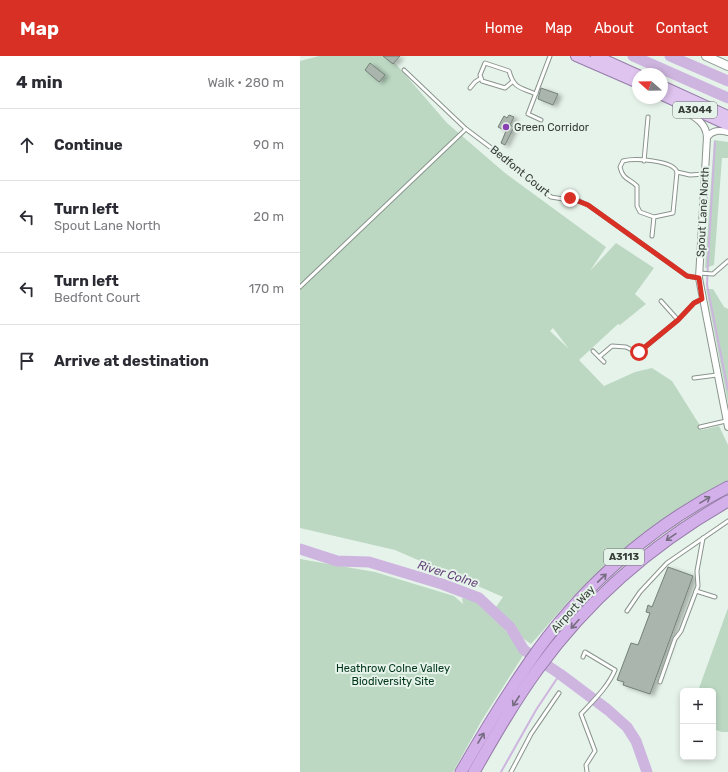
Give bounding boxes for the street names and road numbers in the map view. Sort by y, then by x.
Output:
road number: A3044 [673,102,717,118]
street label: Bedfont Court [488,143,553,199]
street label: Spout Lane North [694,167,712,257]
road number: A3113 [604,549,644,565]
street label: Airport Way [549,583,597,635]

